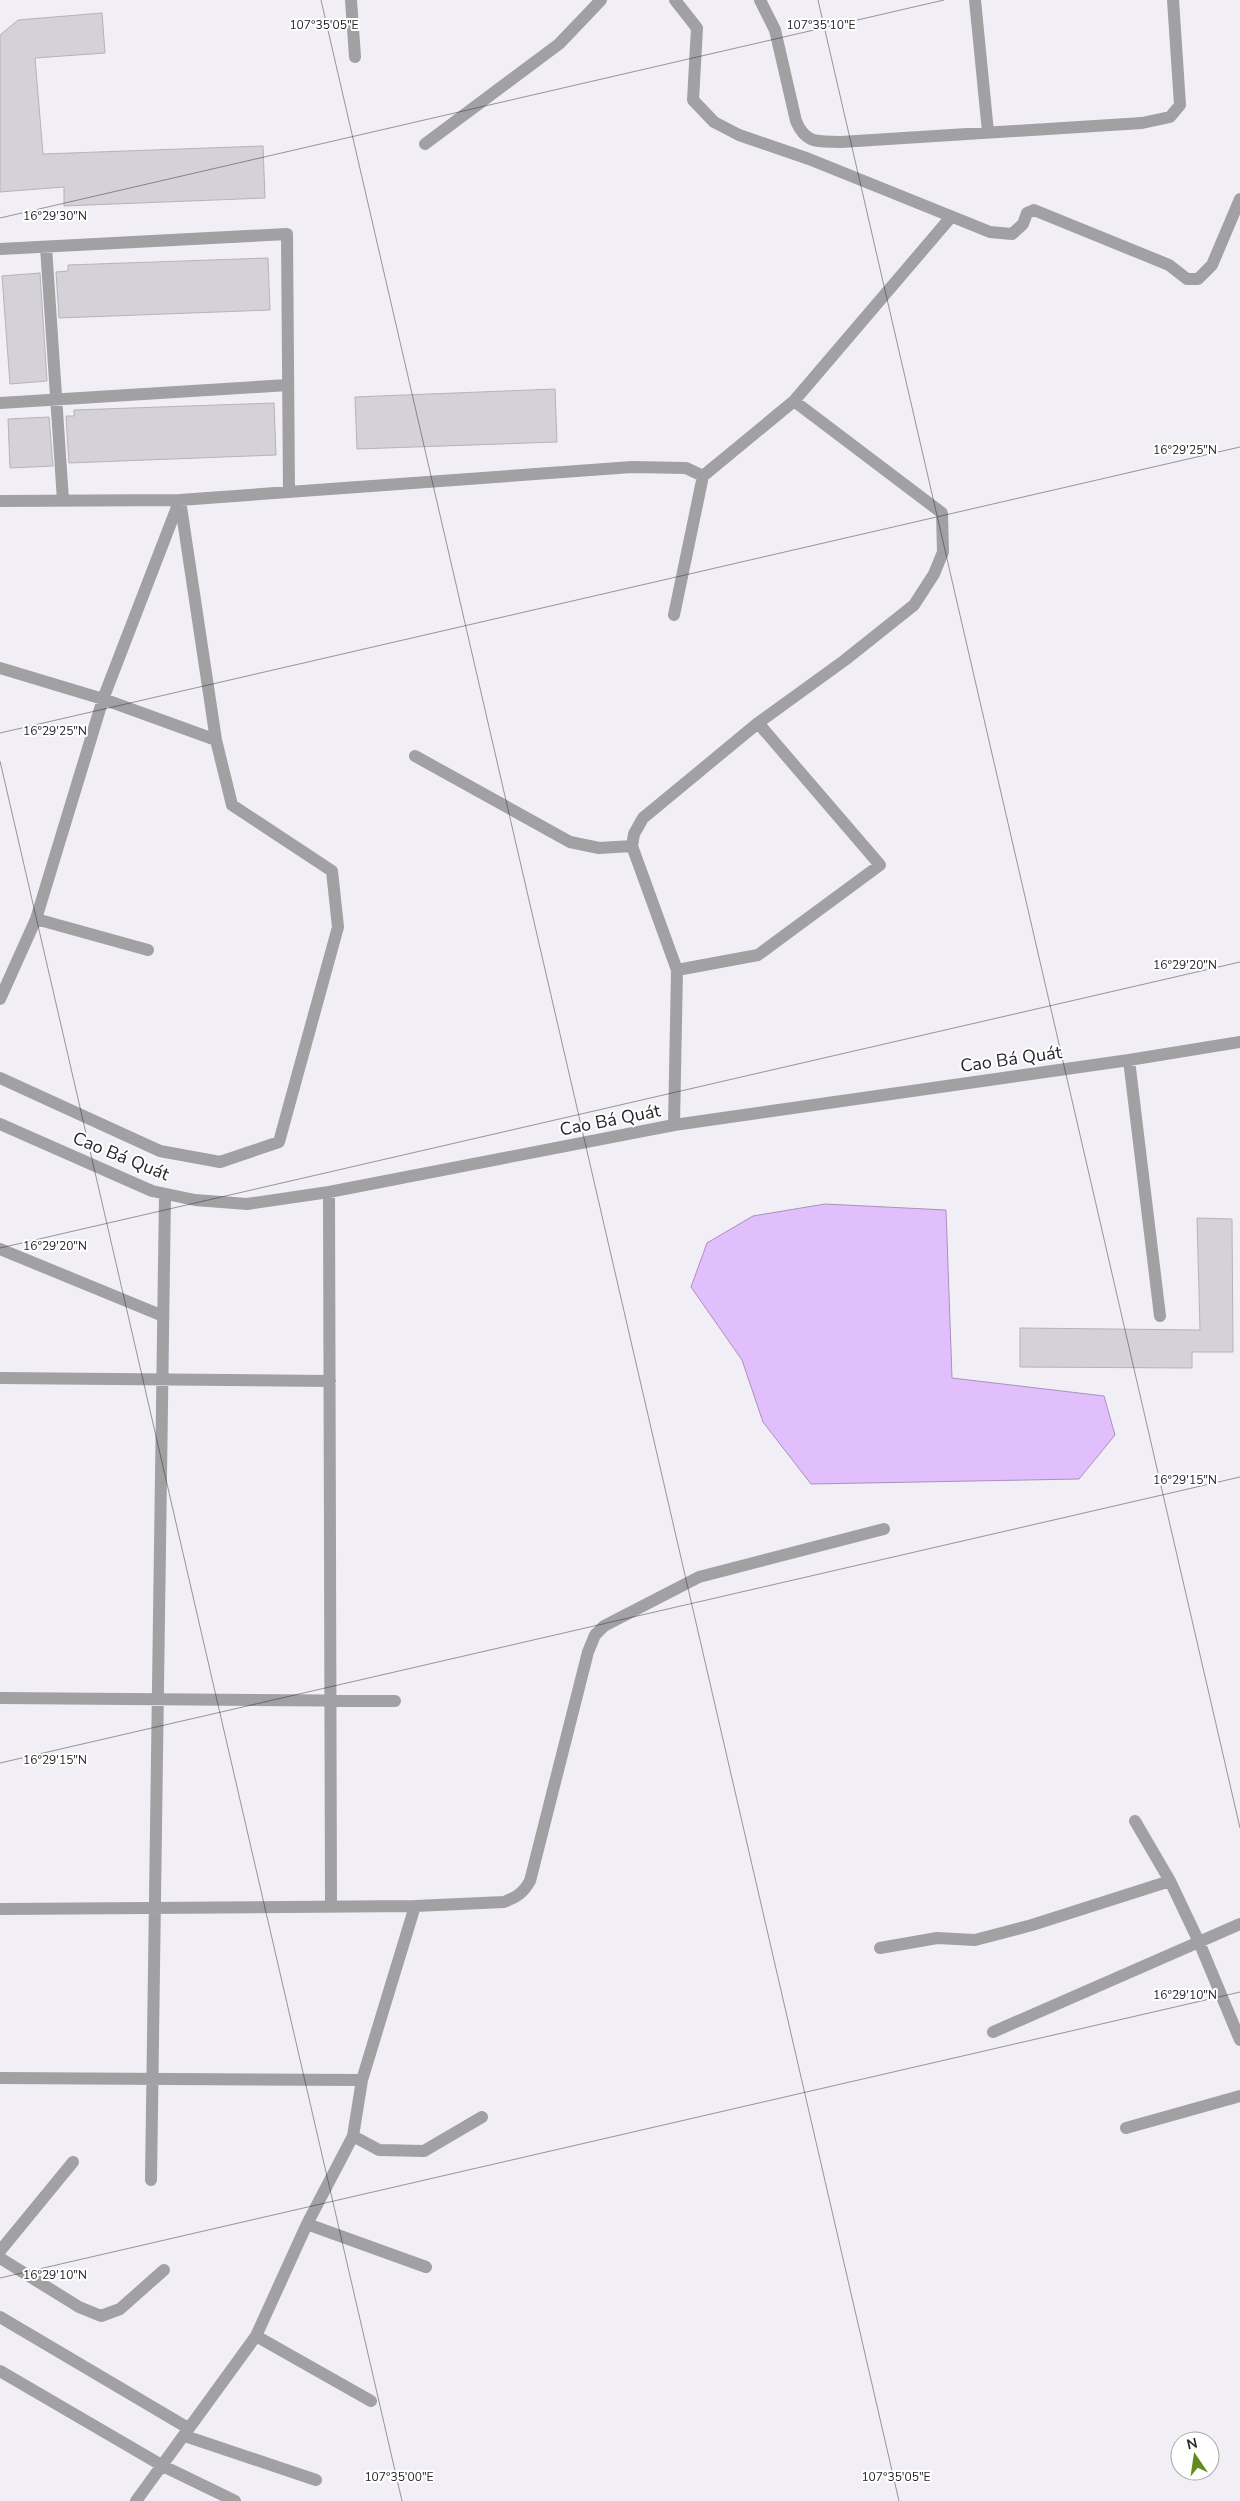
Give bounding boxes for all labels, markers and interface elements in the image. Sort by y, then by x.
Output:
text: 107°35'05"E [289,17,359,33]
text: 107°35'10"E [786,17,856,33]
text: 16°29'30"N [23,208,87,224]
text: 16°29'25"N [1153,442,1217,458]
text: 16°29'25"N [23,723,87,739]
text: 16°29'20"N [1153,957,1217,973]
street label: Cao Bá Quát [959,1040,1064,1078]
street label: Cao Bá Quát [558,1098,663,1142]
street label: Cao Bá Quát [69,1126,173,1187]
text: 16°29'20"N [23,1238,87,1254]
text: 16°29'15"N [1153,1472,1217,1488]
text: 16°29'15"N [23,1752,87,1768]
text: 16°29'10"N [1153,1987,1217,2003]
text: 16°29'10"N [23,2267,87,2283]
north arrow [1170,2431,1220,2481]
text: N [1185,2433,1199,2454]
text: 107°35'00"E [364,2469,434,2485]
text: 107°35'05"E [861,2469,931,2485]

